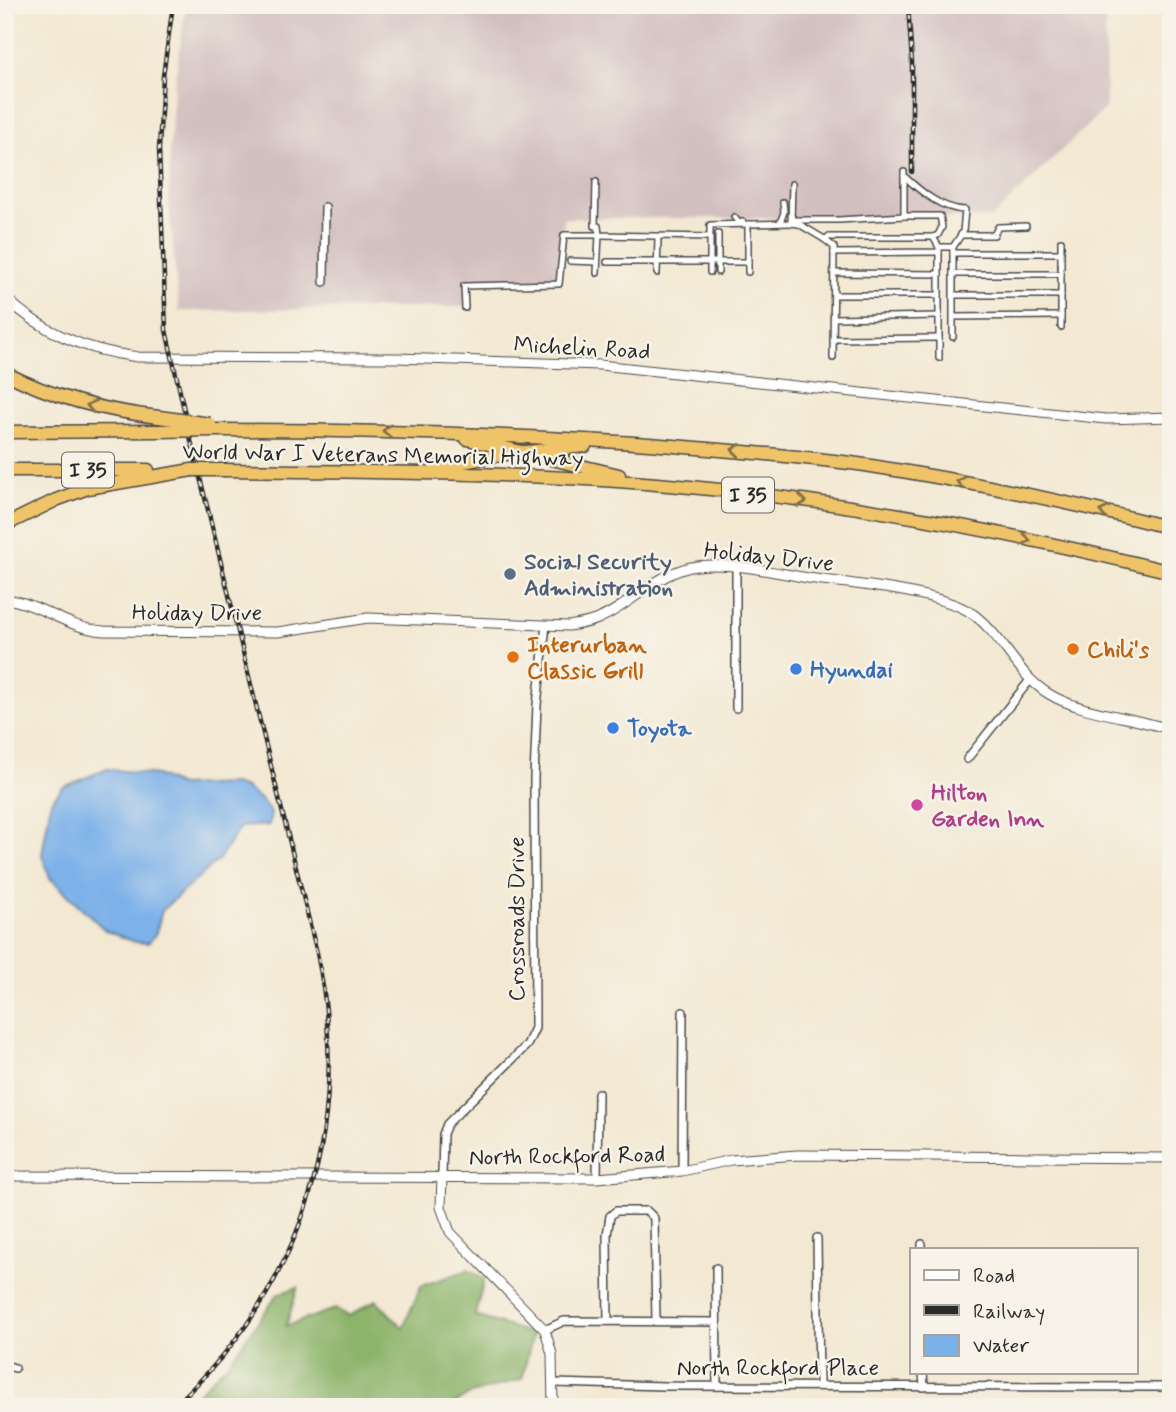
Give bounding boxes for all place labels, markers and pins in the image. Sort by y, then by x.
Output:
place label: Social Security Administration [524,548,673,604]
marker: Social Security Administration [502,566,518,582]
place label: Interurban Classic Grill [527,631,647,687]
place label: Chili's [1087,636,1150,666]
marker: Chili's [1065,641,1081,657]
marker: Interurban Classic Grill [505,649,521,665]
place label: Hyundai [810,656,893,686]
marker: Hyundai [788,661,804,677]
place label: Toyota [627,715,693,745]
marker: Toyota [605,720,621,736]
place label: Hilton Garden Inn [931,779,1045,835]
marker: Hilton Garden Inn [909,797,925,813]

